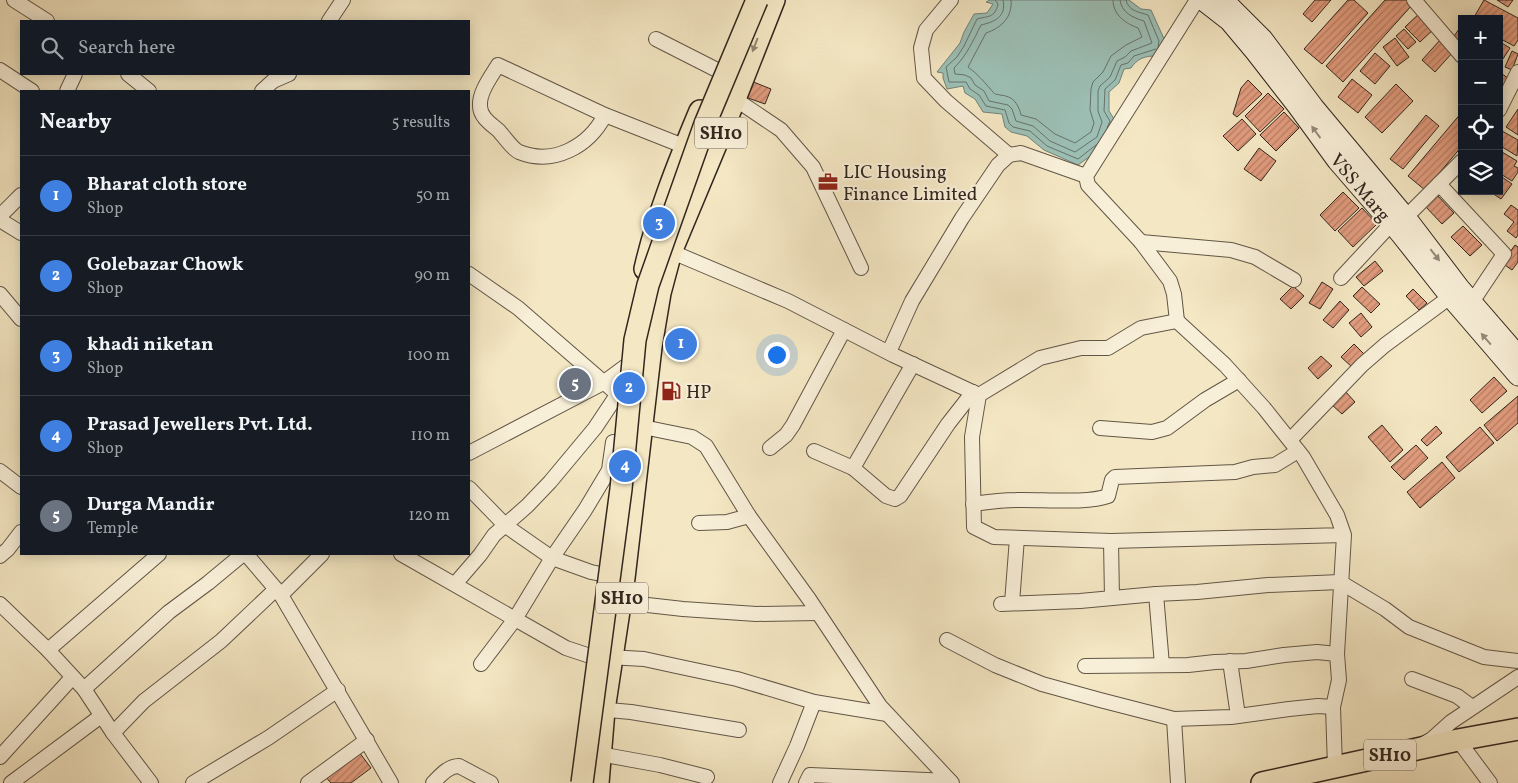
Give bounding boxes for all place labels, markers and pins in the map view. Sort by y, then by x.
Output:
place label: LIC Housing Finance Limited [843,160,977,208]
office icon: LIC Housing Finance Limited [817,171,839,193]
pin: 3 [643,204,675,242]
pin: 1 [665,325,697,363]
pin: 5 [559,365,591,403]
pin: 2 [613,369,645,407]
fuel station icon: HP [660,380,682,402]
place label: HP [686,380,711,406]
pin: 4 [609,447,641,485]

